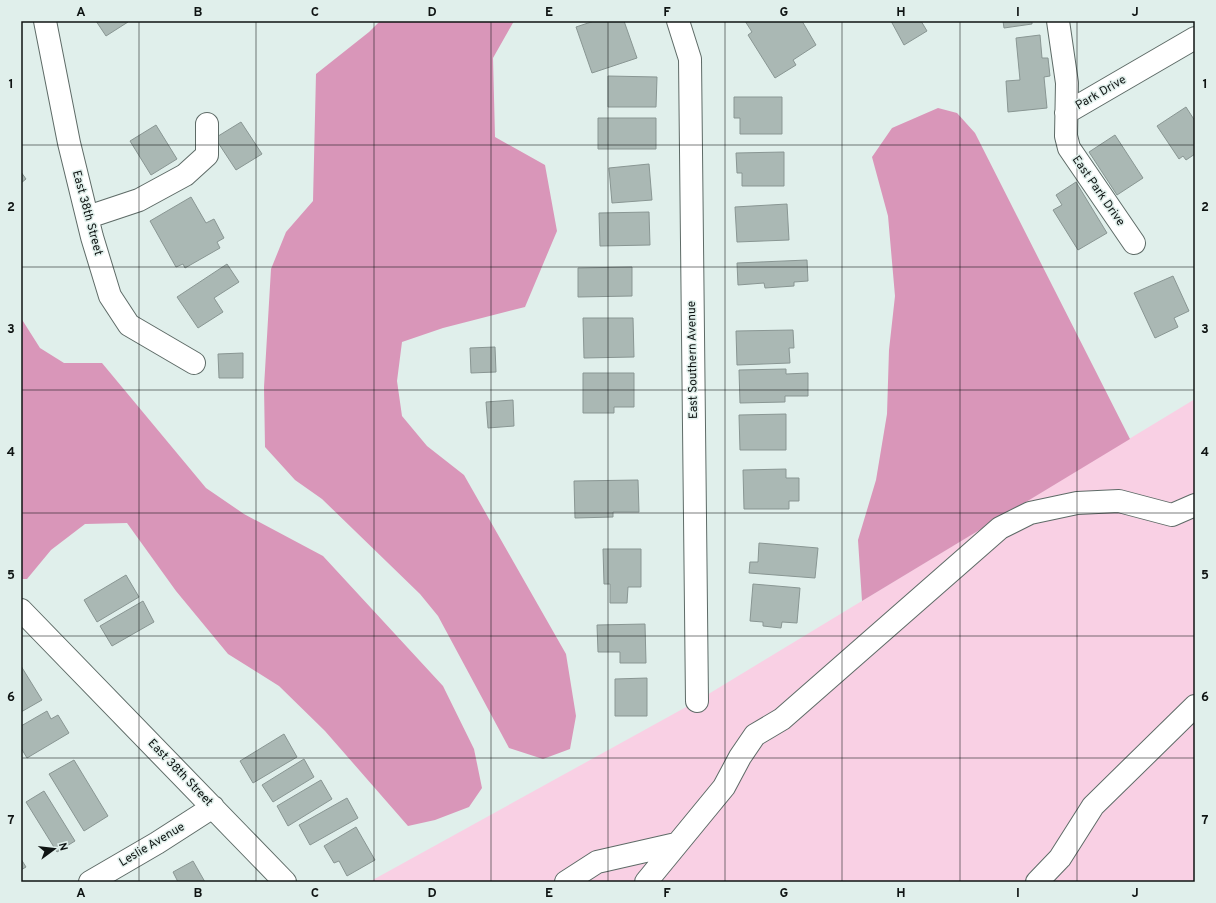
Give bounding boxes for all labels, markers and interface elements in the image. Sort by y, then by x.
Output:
text: A [76,5,86,21]
text: B [194,5,203,21]
text: C [311,5,319,21]
text: D [427,5,437,21]
text: E [545,5,553,21]
text: F [663,5,671,21]
text: G [780,5,789,21]
text: H [896,5,906,21]
text: I [1016,5,1020,21]
text: J [1131,5,1139,21]
street label: Park Drive [1073,72,1129,114]
text: 1 [8,77,14,93]
text: 1 [1202,77,1208,93]
street label: East Park Drive [1068,153,1128,229]
street label: East 38th Street [68,169,106,257]
text: 2 [7,200,15,216]
text: 2 [1201,200,1209,216]
street label: East Southern Avenue [684,301,702,419]
text: 3 [7,322,15,338]
text: 3 [1201,322,1209,338]
text: 4 [7,445,15,461]
text: 4 [1201,445,1209,461]
text: 5 [7,568,15,584]
text: 5 [1201,568,1209,584]
text: 6 [7,690,15,706]
text: 6 [1201,690,1209,706]
street label: East 38th Street [144,736,216,810]
text: 7 [8,813,15,829]
text: 7 [1202,813,1209,829]
street label: Leslie Avenue [116,819,188,871]
north arrow [34,829,74,869]
text: N [55,841,70,852]
text: A [76,886,86,902]
text: B [194,886,203,902]
text: C [311,886,319,902]
text: D [427,886,437,902]
text: E [545,886,553,902]
text: F [663,886,671,902]
text: G [780,886,789,902]
text: H [896,886,906,902]
text: I [1016,886,1020,902]
text: J [1131,886,1139,902]

